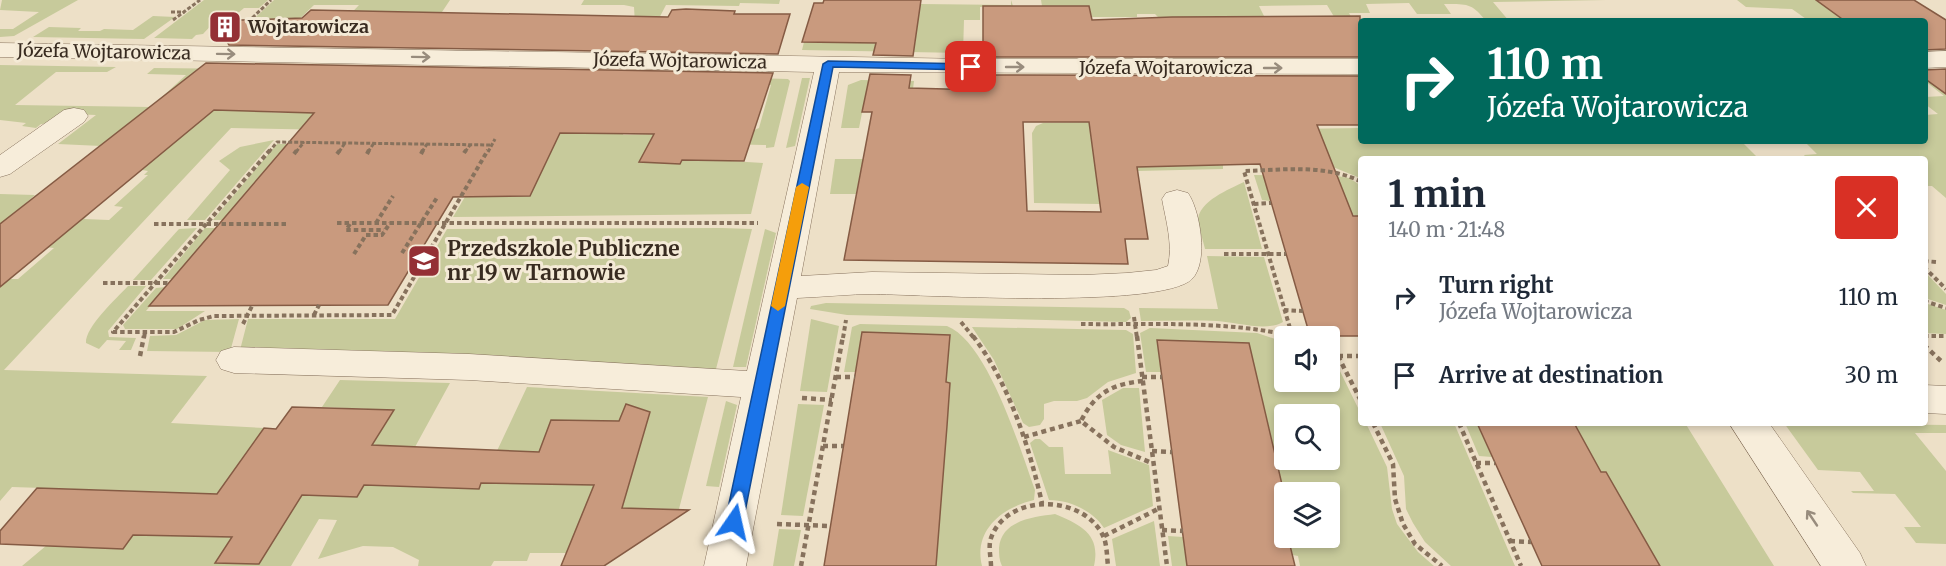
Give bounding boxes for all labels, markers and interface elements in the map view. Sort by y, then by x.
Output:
building icon: Wojtarowicza [207,9,243,45]
place label: Wojtarowicza [247,15,369,38]
street label: Józefa Wojtarowicza [16,38,192,65]
text: 110 m [1487,38,1603,90]
pin [945,41,996,92]
icon: right [1388,42,1466,120]
street label: Józefa Wojtarowicza [592,47,768,74]
one-way arrow [216,48,236,60]
icon: arrive [954,50,987,83]
one-way arrow [411,51,431,63]
street label: Józefa Wojtarowicza [1078,56,1253,79]
one-way arrow [1005,61,1025,73]
one-way arrow [1263,62,1283,74]
text: Józefa Wojtarowicza [1487,90,1748,124]
text: 1 min [1388,172,1486,217]
button: close [1835,176,1898,239]
text: 140 m · 21:48 [1388,217,1505,242]
place label: Przedszkole Publiczne nr 19 w Tarnowie [447,235,680,286]
school or university icon: Przedszkole Publiczne nr 19 w Tarnowie [406,243,442,279]
text: Turn right [1439,271,1553,299]
icon: right [1388,281,1421,314]
text: 110 m [1839,283,1898,311]
text: Józefa Wojtarowicza [1439,299,1633,324]
map controls [1274,326,1340,548]
button: sound [1274,326,1340,392]
icon: arrive [1388,359,1421,392]
text: Arrive at destination [1439,361,1663,389]
text: 30 m [1844,361,1898,389]
button: search [1274,404,1340,470]
button: layers [1274,482,1340,548]
position arrow [702,490,766,554]
one-way arrow [1806,510,1818,526]

